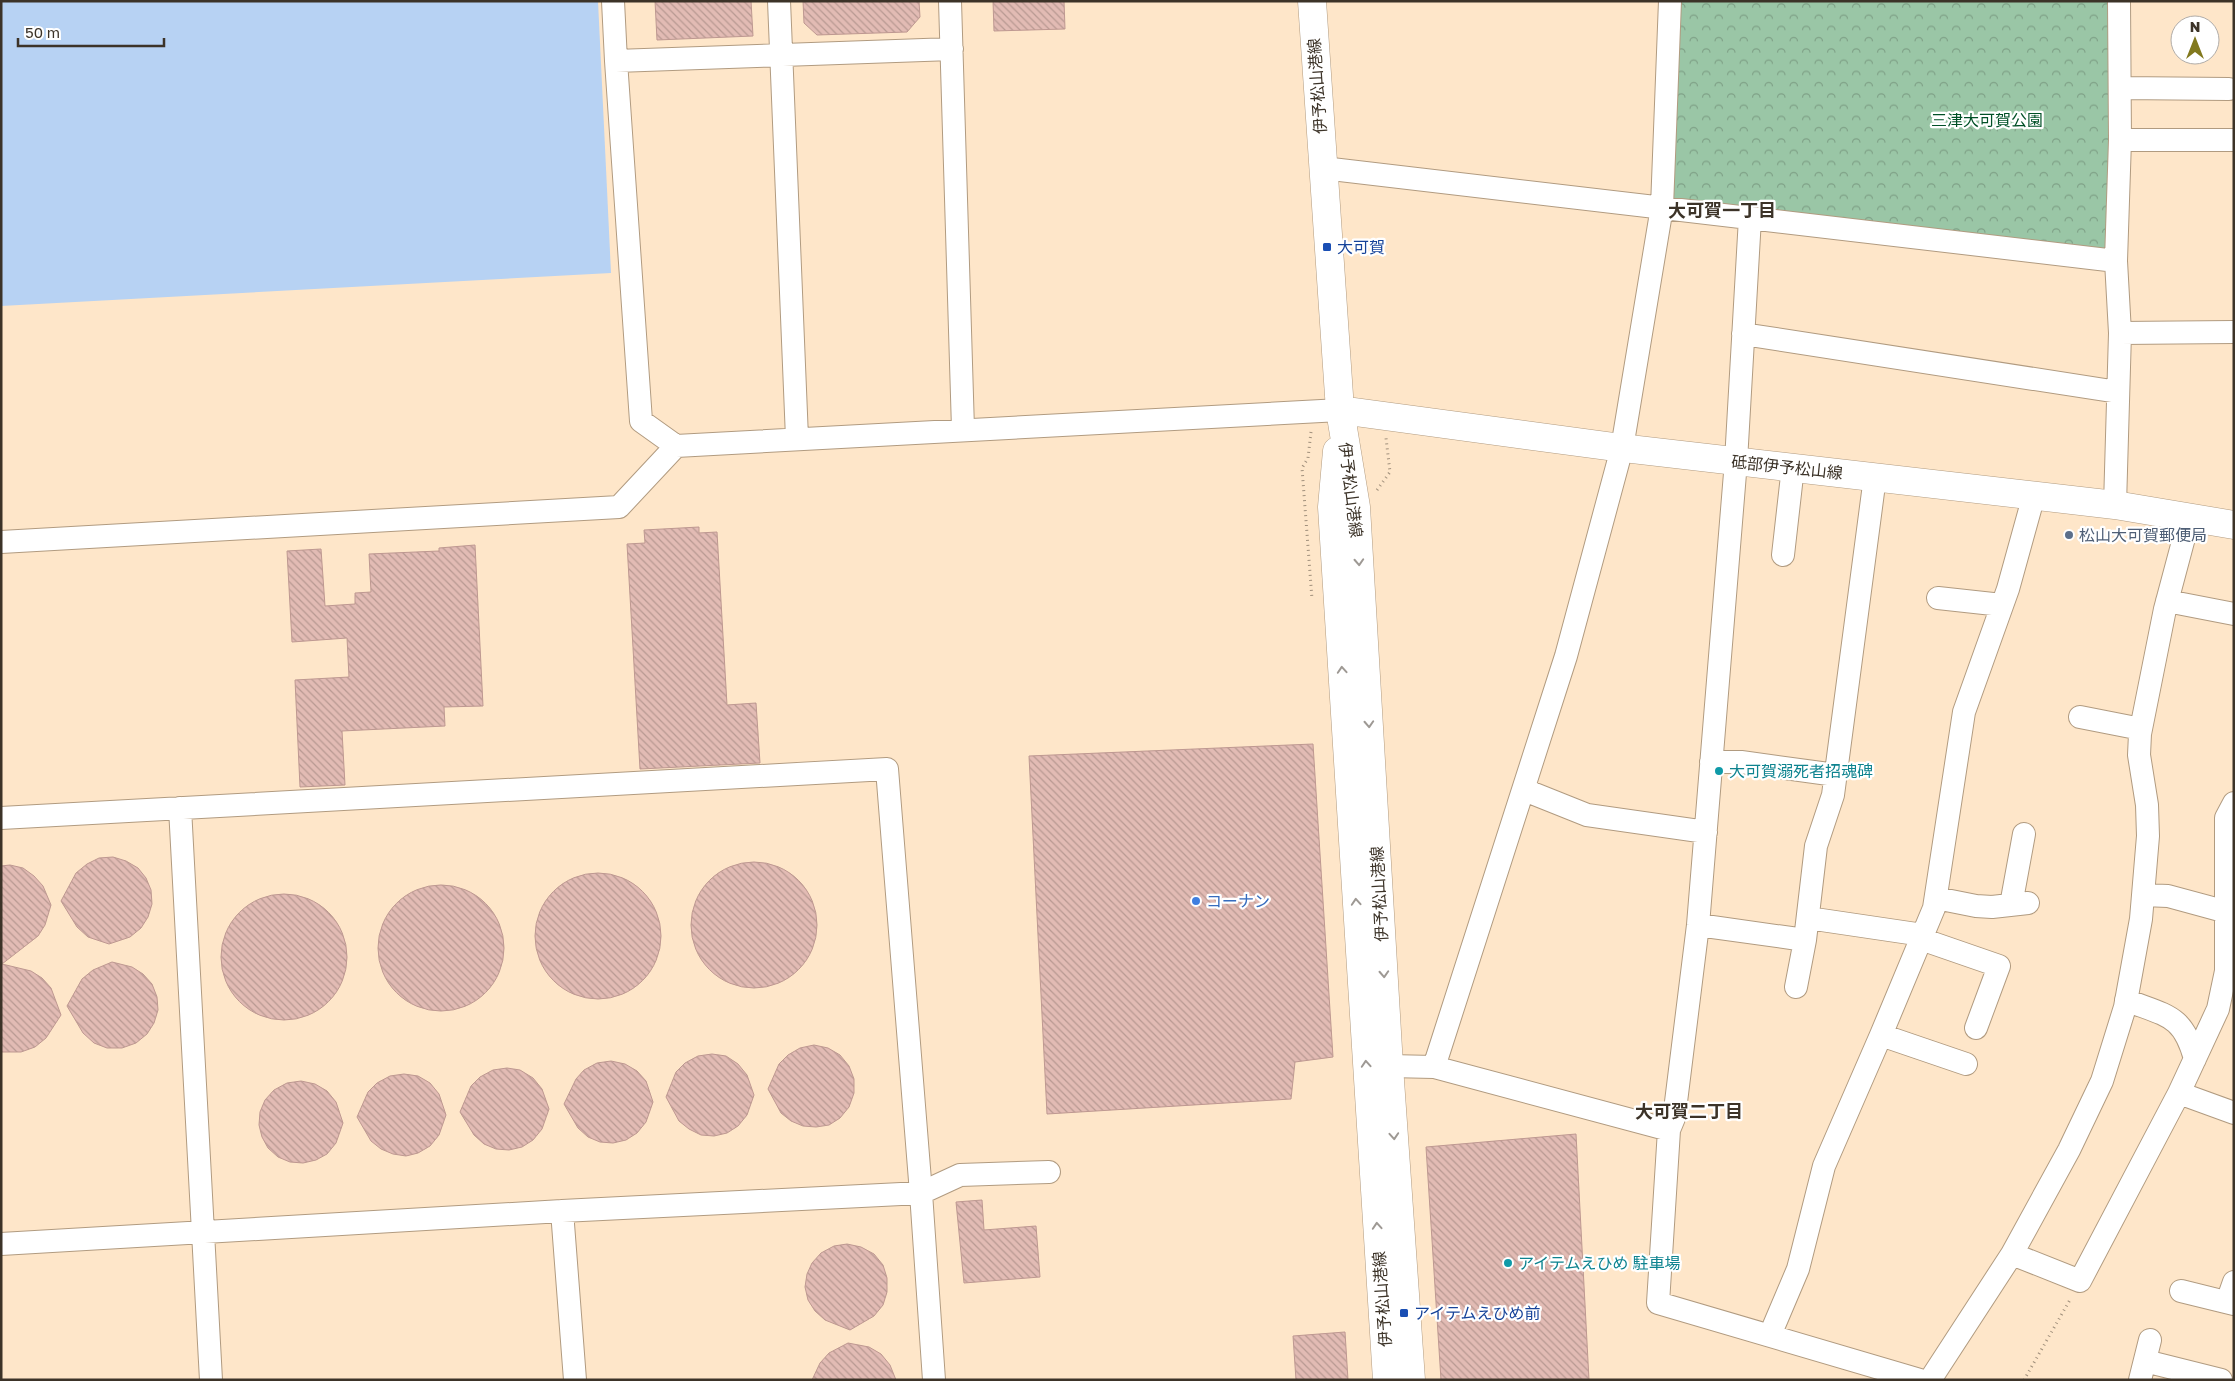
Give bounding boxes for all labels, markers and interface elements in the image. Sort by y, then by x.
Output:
scale bar [18,15,164,47]
north arrow [2170,15,2220,65]
text: N [2190,18,2200,35]
text: 50 m [25,23,60,41]
street label: 伊予松山港線 [1304,37,1330,135]
park label: 三津大可賀公園 [1931,110,2043,130]
district label: 大可賀一丁目 [1668,199,1776,221]
place label: 大可賀 [1337,237,1385,257]
marker: 大可賀 [1321,241,1333,253]
street label: 伊予松山港線 [1335,441,1367,539]
street label: 砥部伊予松山線 [1730,451,1844,483]
place label: 松山大可賀郵便局 [2079,525,2207,545]
marker: 松山大可賀郵便局 [2063,529,2075,541]
one-way arrow [1354,558,1365,566]
one-way arrow [1336,666,1347,674]
one-way arrow [1363,720,1374,728]
place label: 大可賀溺死者招魂碑 [1729,761,1873,781]
marker: 大可賀溺死者招魂碑 [1713,765,1725,777]
street label: 伊予松山港線 [1367,846,1391,942]
place label: コーナン [1206,891,1270,911]
marker: コーナン [1190,895,1202,907]
one-way arrow [1351,898,1362,906]
one-way arrow [1378,970,1389,978]
one-way arrow [1361,1060,1372,1068]
district label: 大可賀二丁目 [1635,1100,1743,1122]
one-way arrow [1389,1132,1400,1140]
one-way arrow [1371,1222,1382,1230]
street label: 伊予松山港線 [1369,1250,1395,1348]
place label: アイテムえひめ 駐車場 [1518,1253,1680,1273]
marker: アイテムえひめ 駐車場 [1502,1257,1514,1269]
place label: アイテムえひめ前 [1414,1303,1540,1323]
marker: アイテムえひめ前 [1398,1307,1410,1319]

